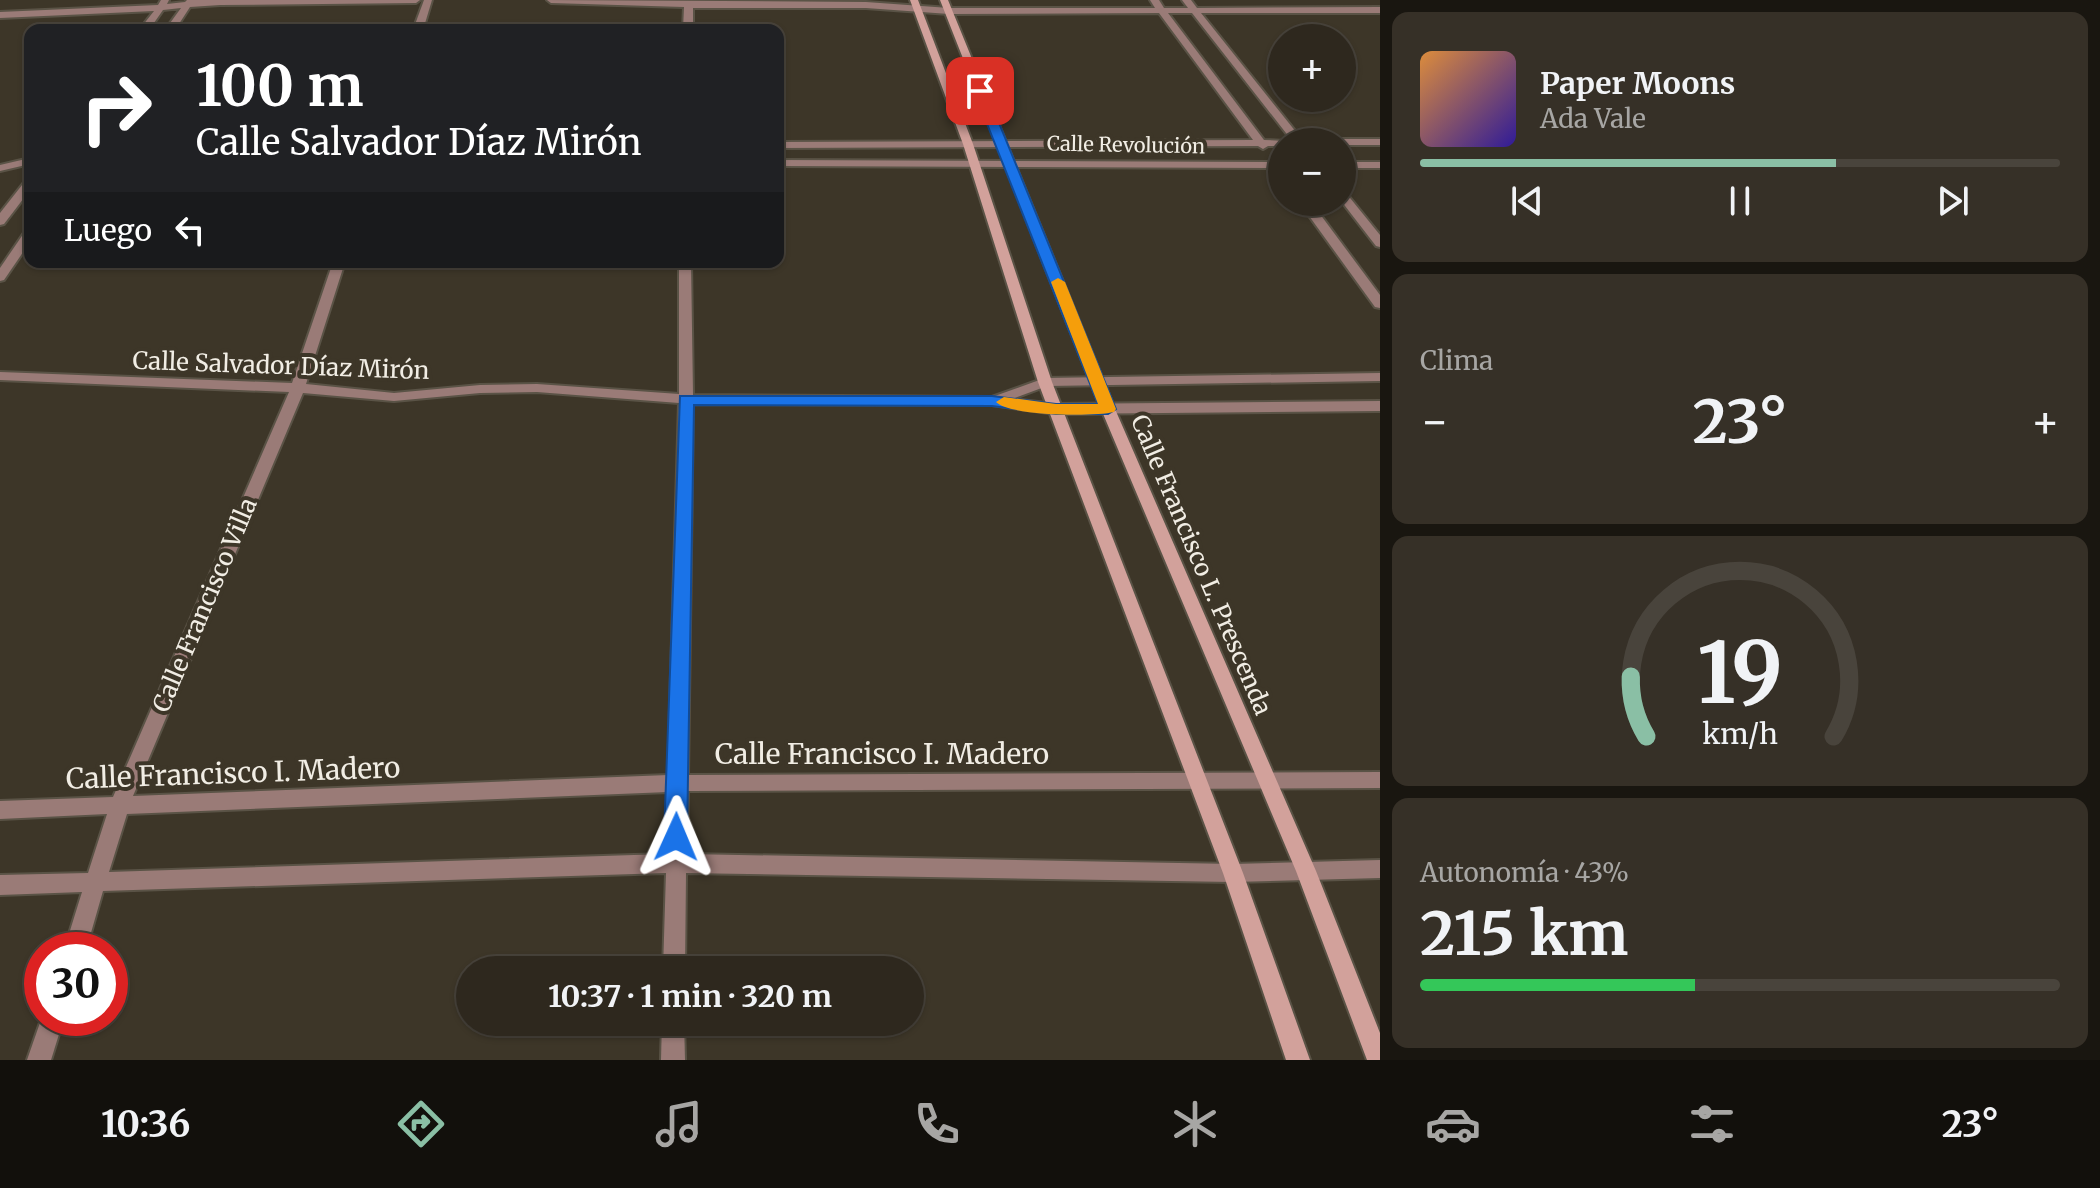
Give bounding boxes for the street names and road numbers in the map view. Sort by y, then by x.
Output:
street label: Calle Revolución [1047,131,1205,158]
street label: Calle Salvador Díaz Mirón [132,345,430,386]
street label: Calle Francisco L. Prescenda [1124,410,1279,720]
street label: Calle Francisco Villa [145,493,264,717]
street label: Calle Francisco I. Madero [715,736,1049,772]
street label: Calle Francisco I. Madero [65,749,401,797]

